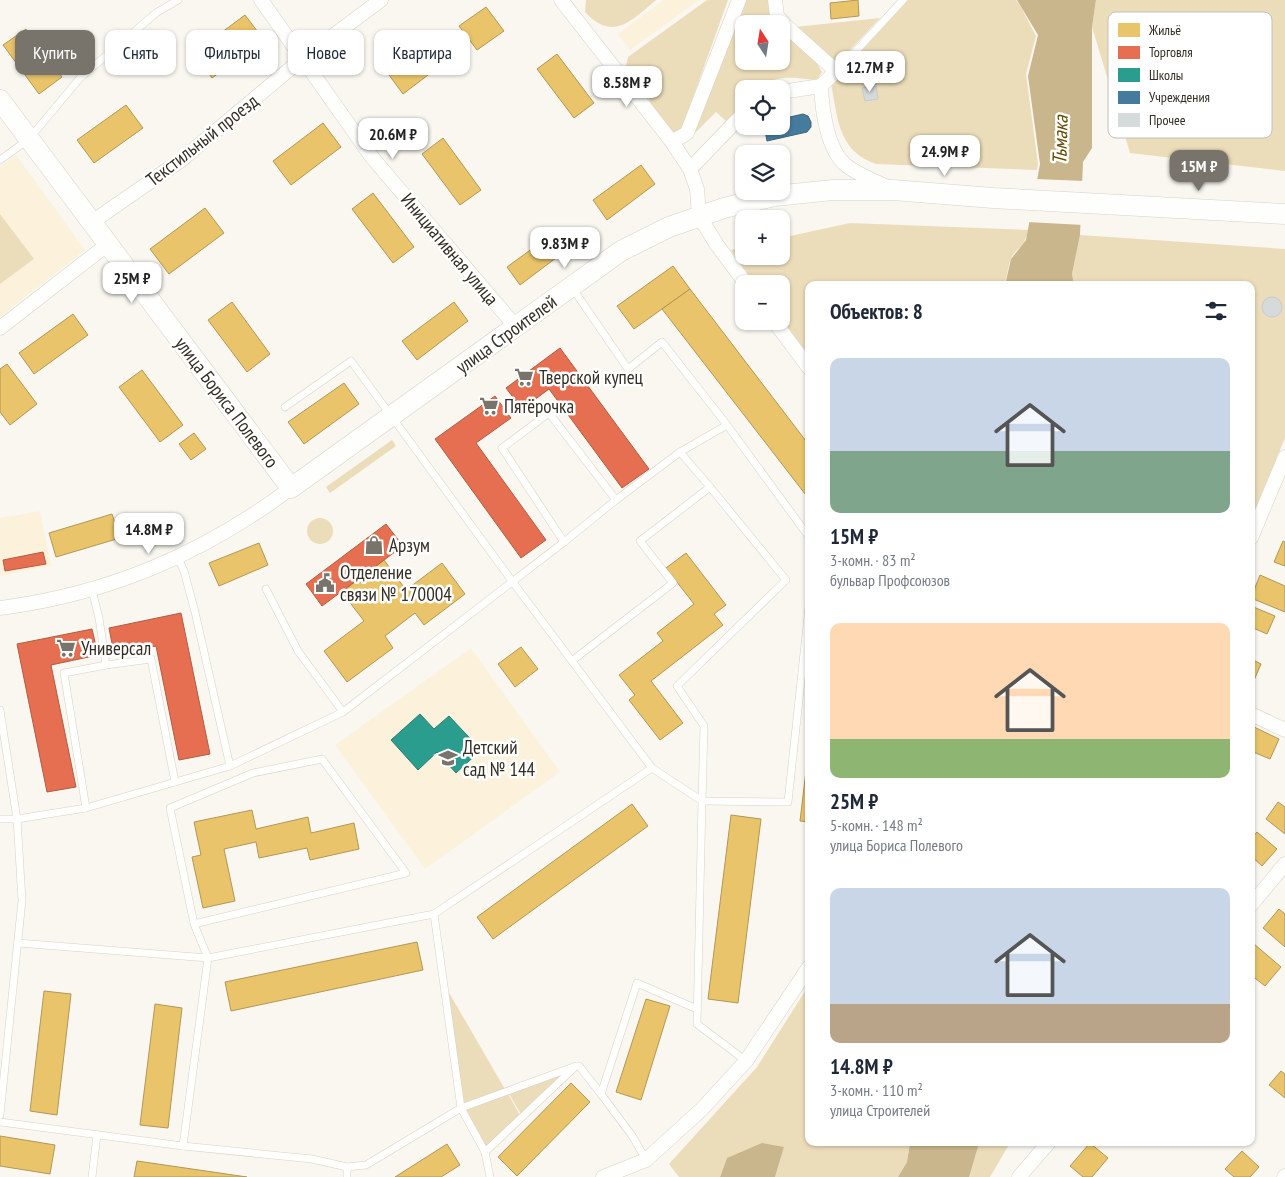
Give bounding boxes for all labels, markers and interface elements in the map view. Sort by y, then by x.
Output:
legend [1108,12,1272,138]
north arrow [735,15,790,70]
map controls [735,15,790,330]
text: Жильё [1148,21,1181,39]
chip: Купить [15,30,95,75]
chip: Снять [105,30,176,75]
chip: Фильтры [186,30,278,75]
chip: Новое [288,30,364,75]
chip: Квартира [374,30,470,75]
text: Торговля [1149,43,1193,61]
pin: 12.7M ₽ [824,51,916,93]
text: 12.7M ₽ [846,57,894,77]
pin: 8.58M ₽ [581,66,673,108]
text: Школы [1149,66,1183,84]
text: 8.58M ₽ [603,72,651,92]
button: locate [735,80,790,135]
street label: Текстильный проезд [141,88,263,191]
text: Учреждения [1149,88,1210,106]
text: Прочее [1149,111,1186,129]
water label: Тьмака [1046,114,1074,165]
pin: 20.6M ₽ [347,118,439,160]
text: 20.6M ₽ [369,124,417,144]
pin: 24.9M ₽ [899,134,991,177]
text: 24.9M ₽ [921,141,969,161]
button: layers [735,145,790,200]
pin: 15M ₽ [1164,150,1234,192]
text: 15M ₽ [1181,156,1217,176]
street label: Инициативная улица [396,188,504,310]
button: + [735,210,790,265]
pin: 9.83M ₽ [519,226,611,269]
text: 9.83M ₽ [541,233,589,253]
pin: 25M ₽ [97,262,167,304]
text: 25M ₽ [114,268,150,288]
button: − [735,275,790,330]
street label: улица Строителей [451,289,561,379]
icon: filters [1202,297,1230,325]
text: Объектов: 8 [830,298,923,325]
street label: улица Бориса Полевого [170,332,284,472]
place label: Тверской купец [539,365,644,389]
supermarket icon: Тверской купец [513,366,535,388]
icon: home [985,390,1075,480]
place label: Пятёрочка [504,394,574,418]
supermarket icon: Пятёрочка [478,395,500,417]
pin: 14.8M ₽ [103,512,195,555]
text: 14.8M ₽ [125,519,173,539]
text: 15M ₽ [830,523,878,550]
place label: Арзум [389,533,430,557]
shop icon: Арзум [363,534,385,556]
text: 3-комн. · 83 m² [830,550,916,570]
place label: Отделение связи № 170004 [340,560,452,606]
text: бульвар Профсоюзов [830,570,950,590]
public building icon: Отделение связи № 170004 [314,572,336,594]
place label: Универсал [81,636,151,660]
supermarket icon: Универсал [55,637,77,659]
icon: home [985,655,1075,745]
place label: Детский сад № 144 [463,735,536,781]
school or university icon: Детский сад № 144 [437,747,459,769]
text: 25M ₽ [830,788,878,815]
text: 5-комн. · 148 m² [830,815,923,835]
text: улица Бориса Полевого [830,835,963,855]
icon: home [985,920,1075,1010]
text: 14.8M ₽ [830,1053,893,1080]
text: 3-комн. · 110 m² [830,1080,923,1100]
text: улица Строителей [830,1100,930,1120]

